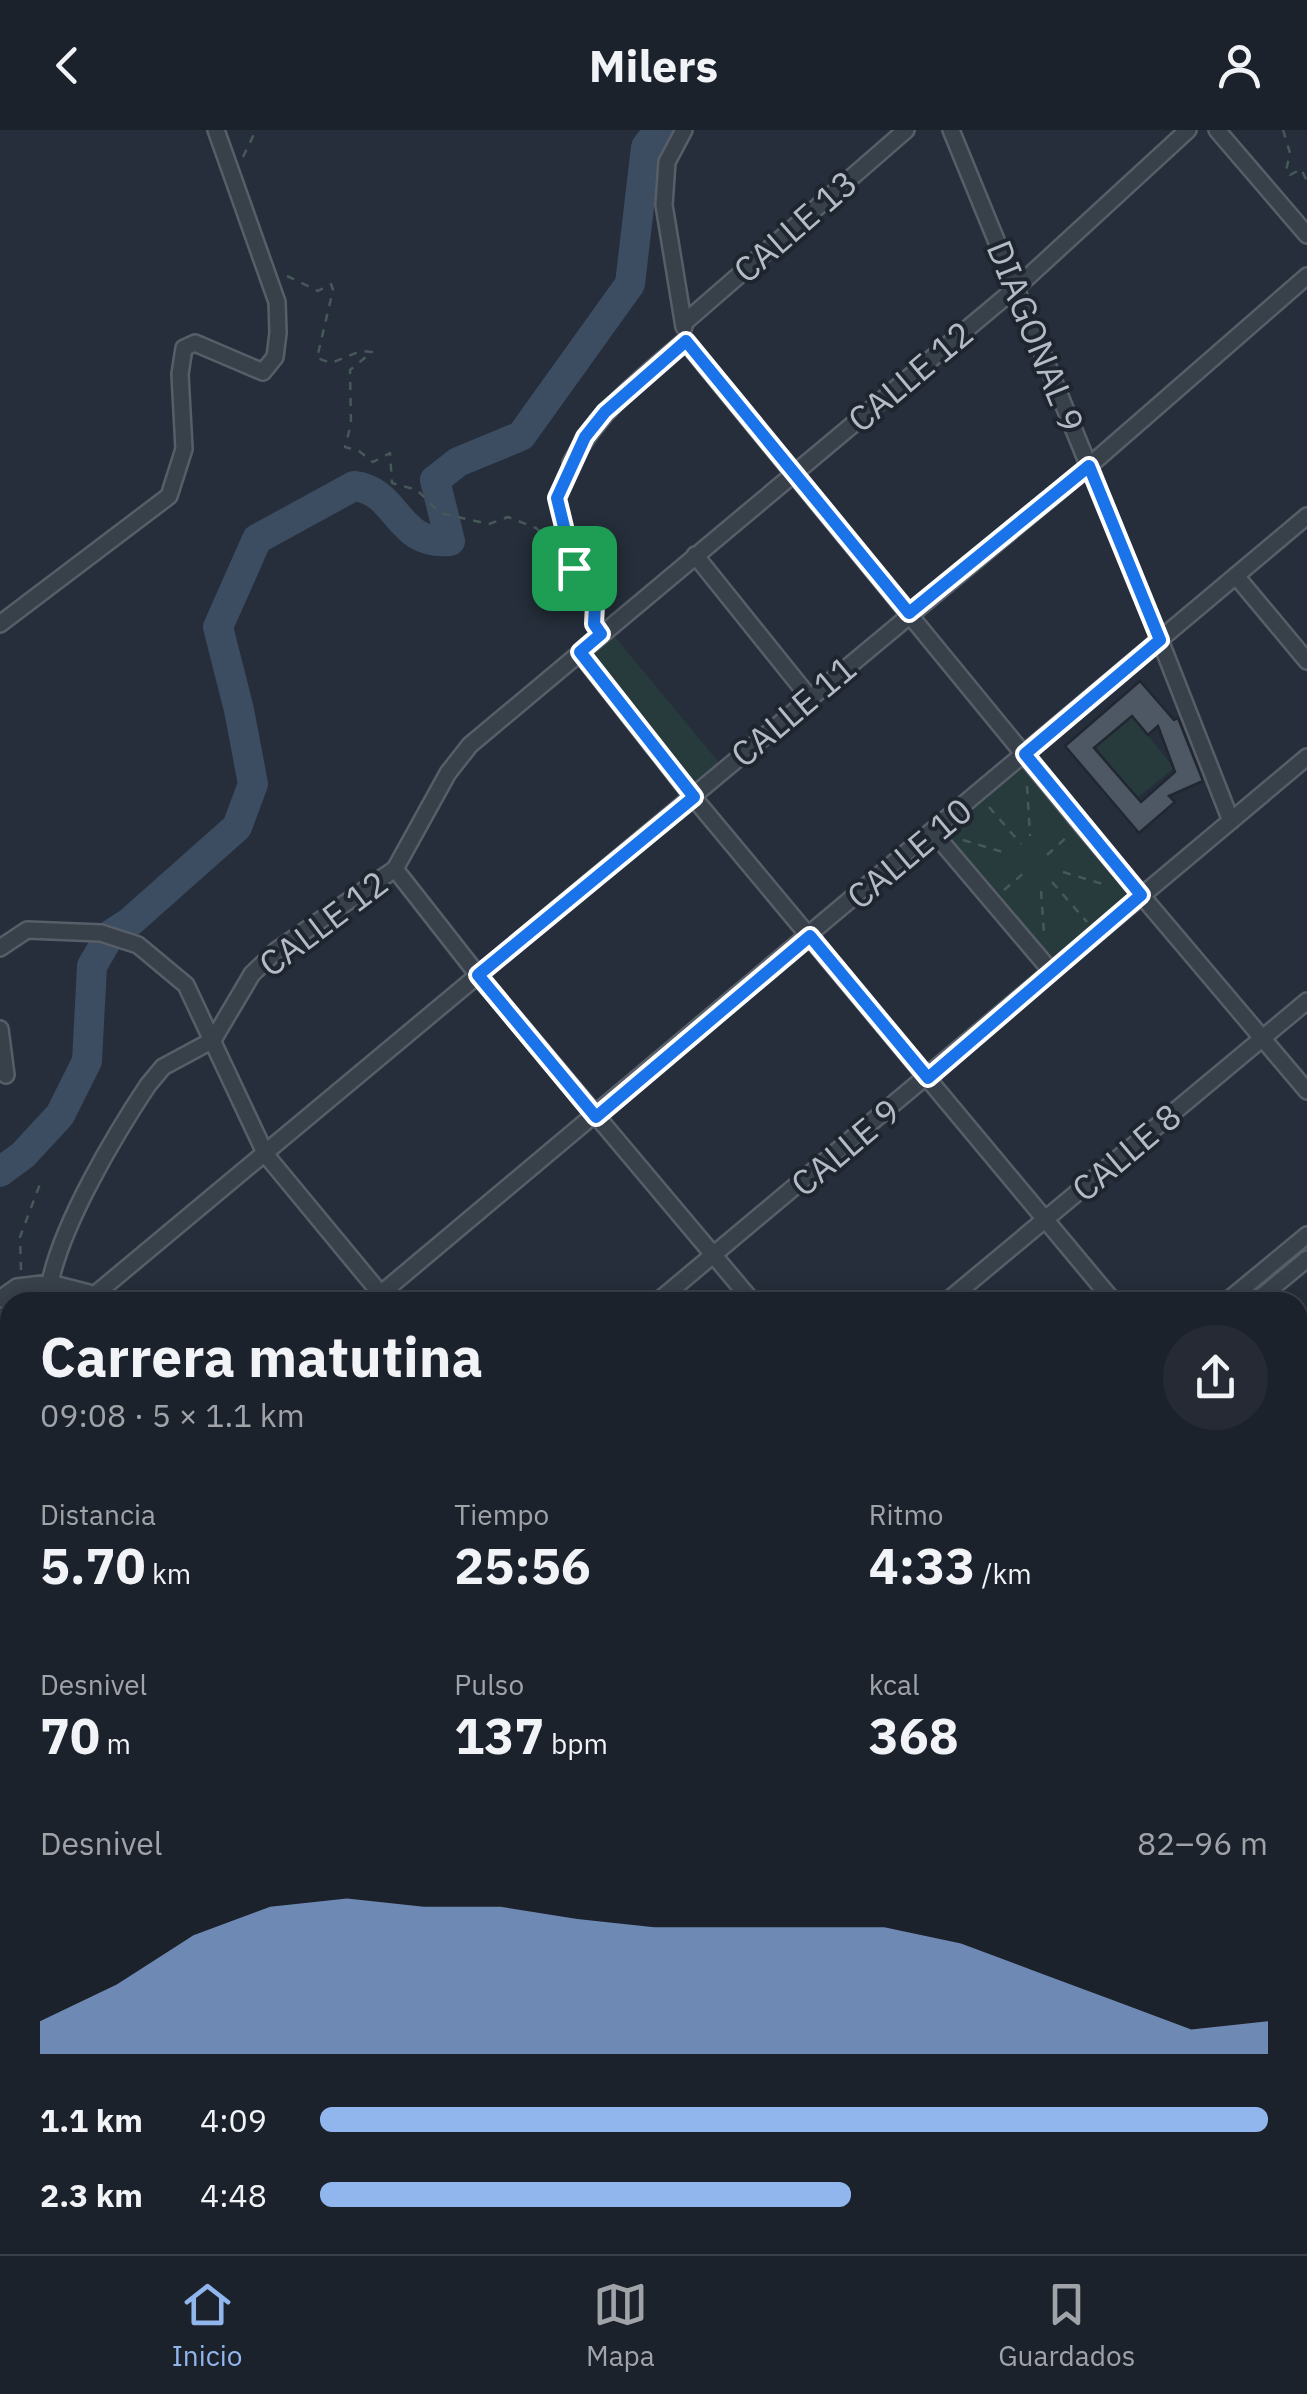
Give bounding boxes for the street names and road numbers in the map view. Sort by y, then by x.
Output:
street label: CALLE 13 [723,159,867,293]
street label: DIAGONAL 9 [977,234,1095,438]
street label: CALLE 12 [838,310,982,442]
street label: CALLE 11 [721,645,865,777]
street label: CALLE 10 [837,787,981,919]
street label: CALLE 12 [249,860,397,986]
street label: CALLE 9 [781,1088,909,1206]
street label: CALLE 8 [1062,1093,1190,1211]

